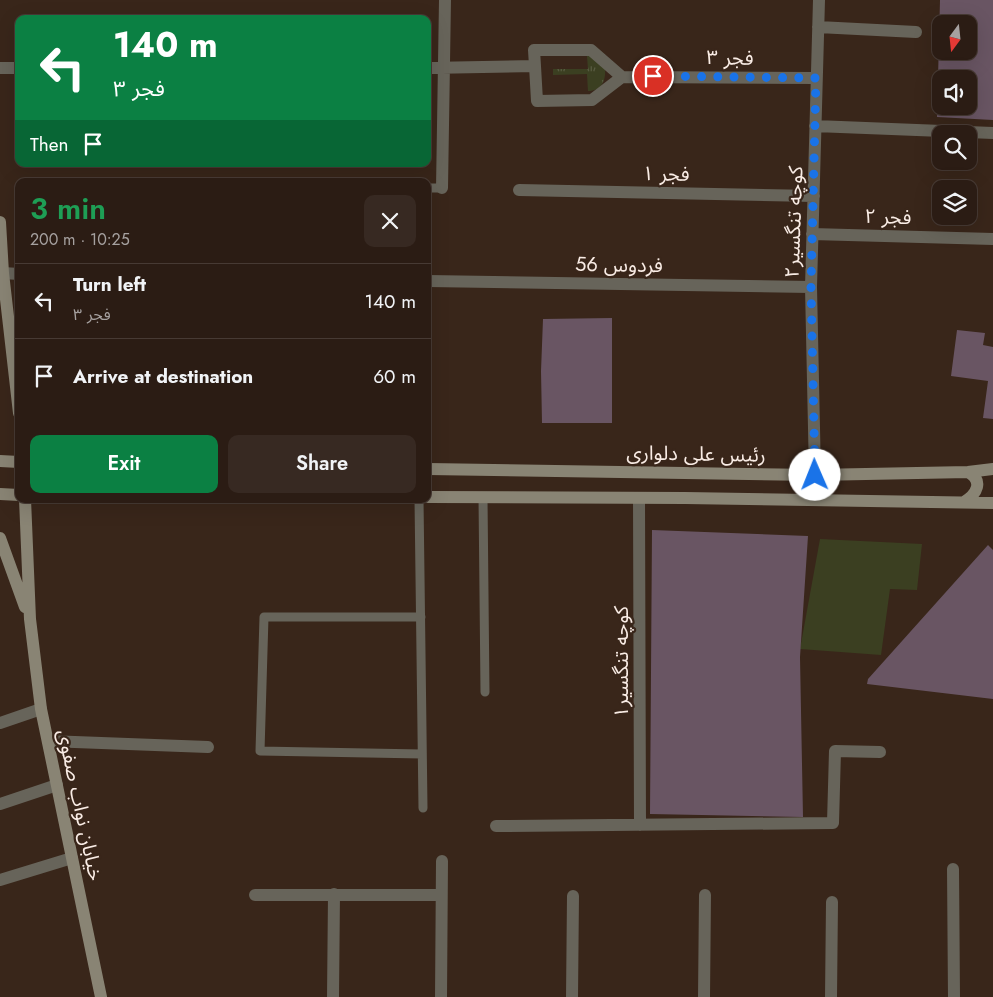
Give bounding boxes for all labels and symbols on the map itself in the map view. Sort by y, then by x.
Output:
north arrow [932,15,978,60]
street label: فجر ۳ [706,43,754,73]
pin [632,55,674,97]
street label: فجر ۱ [642,159,690,189]
street label: کوچه تنگسیر۲ [778,165,810,278]
street label: فجر ۲ [864,202,912,232]
street label: فردوس 56 [575,250,663,280]
street label: رئیس علی دلواری [626,438,766,470]
position arrow [788,448,840,500]
street label: کوچه تنگسیر۱ [607,605,636,718]
street label: خیابان نواب صفوی [50,727,110,883]

